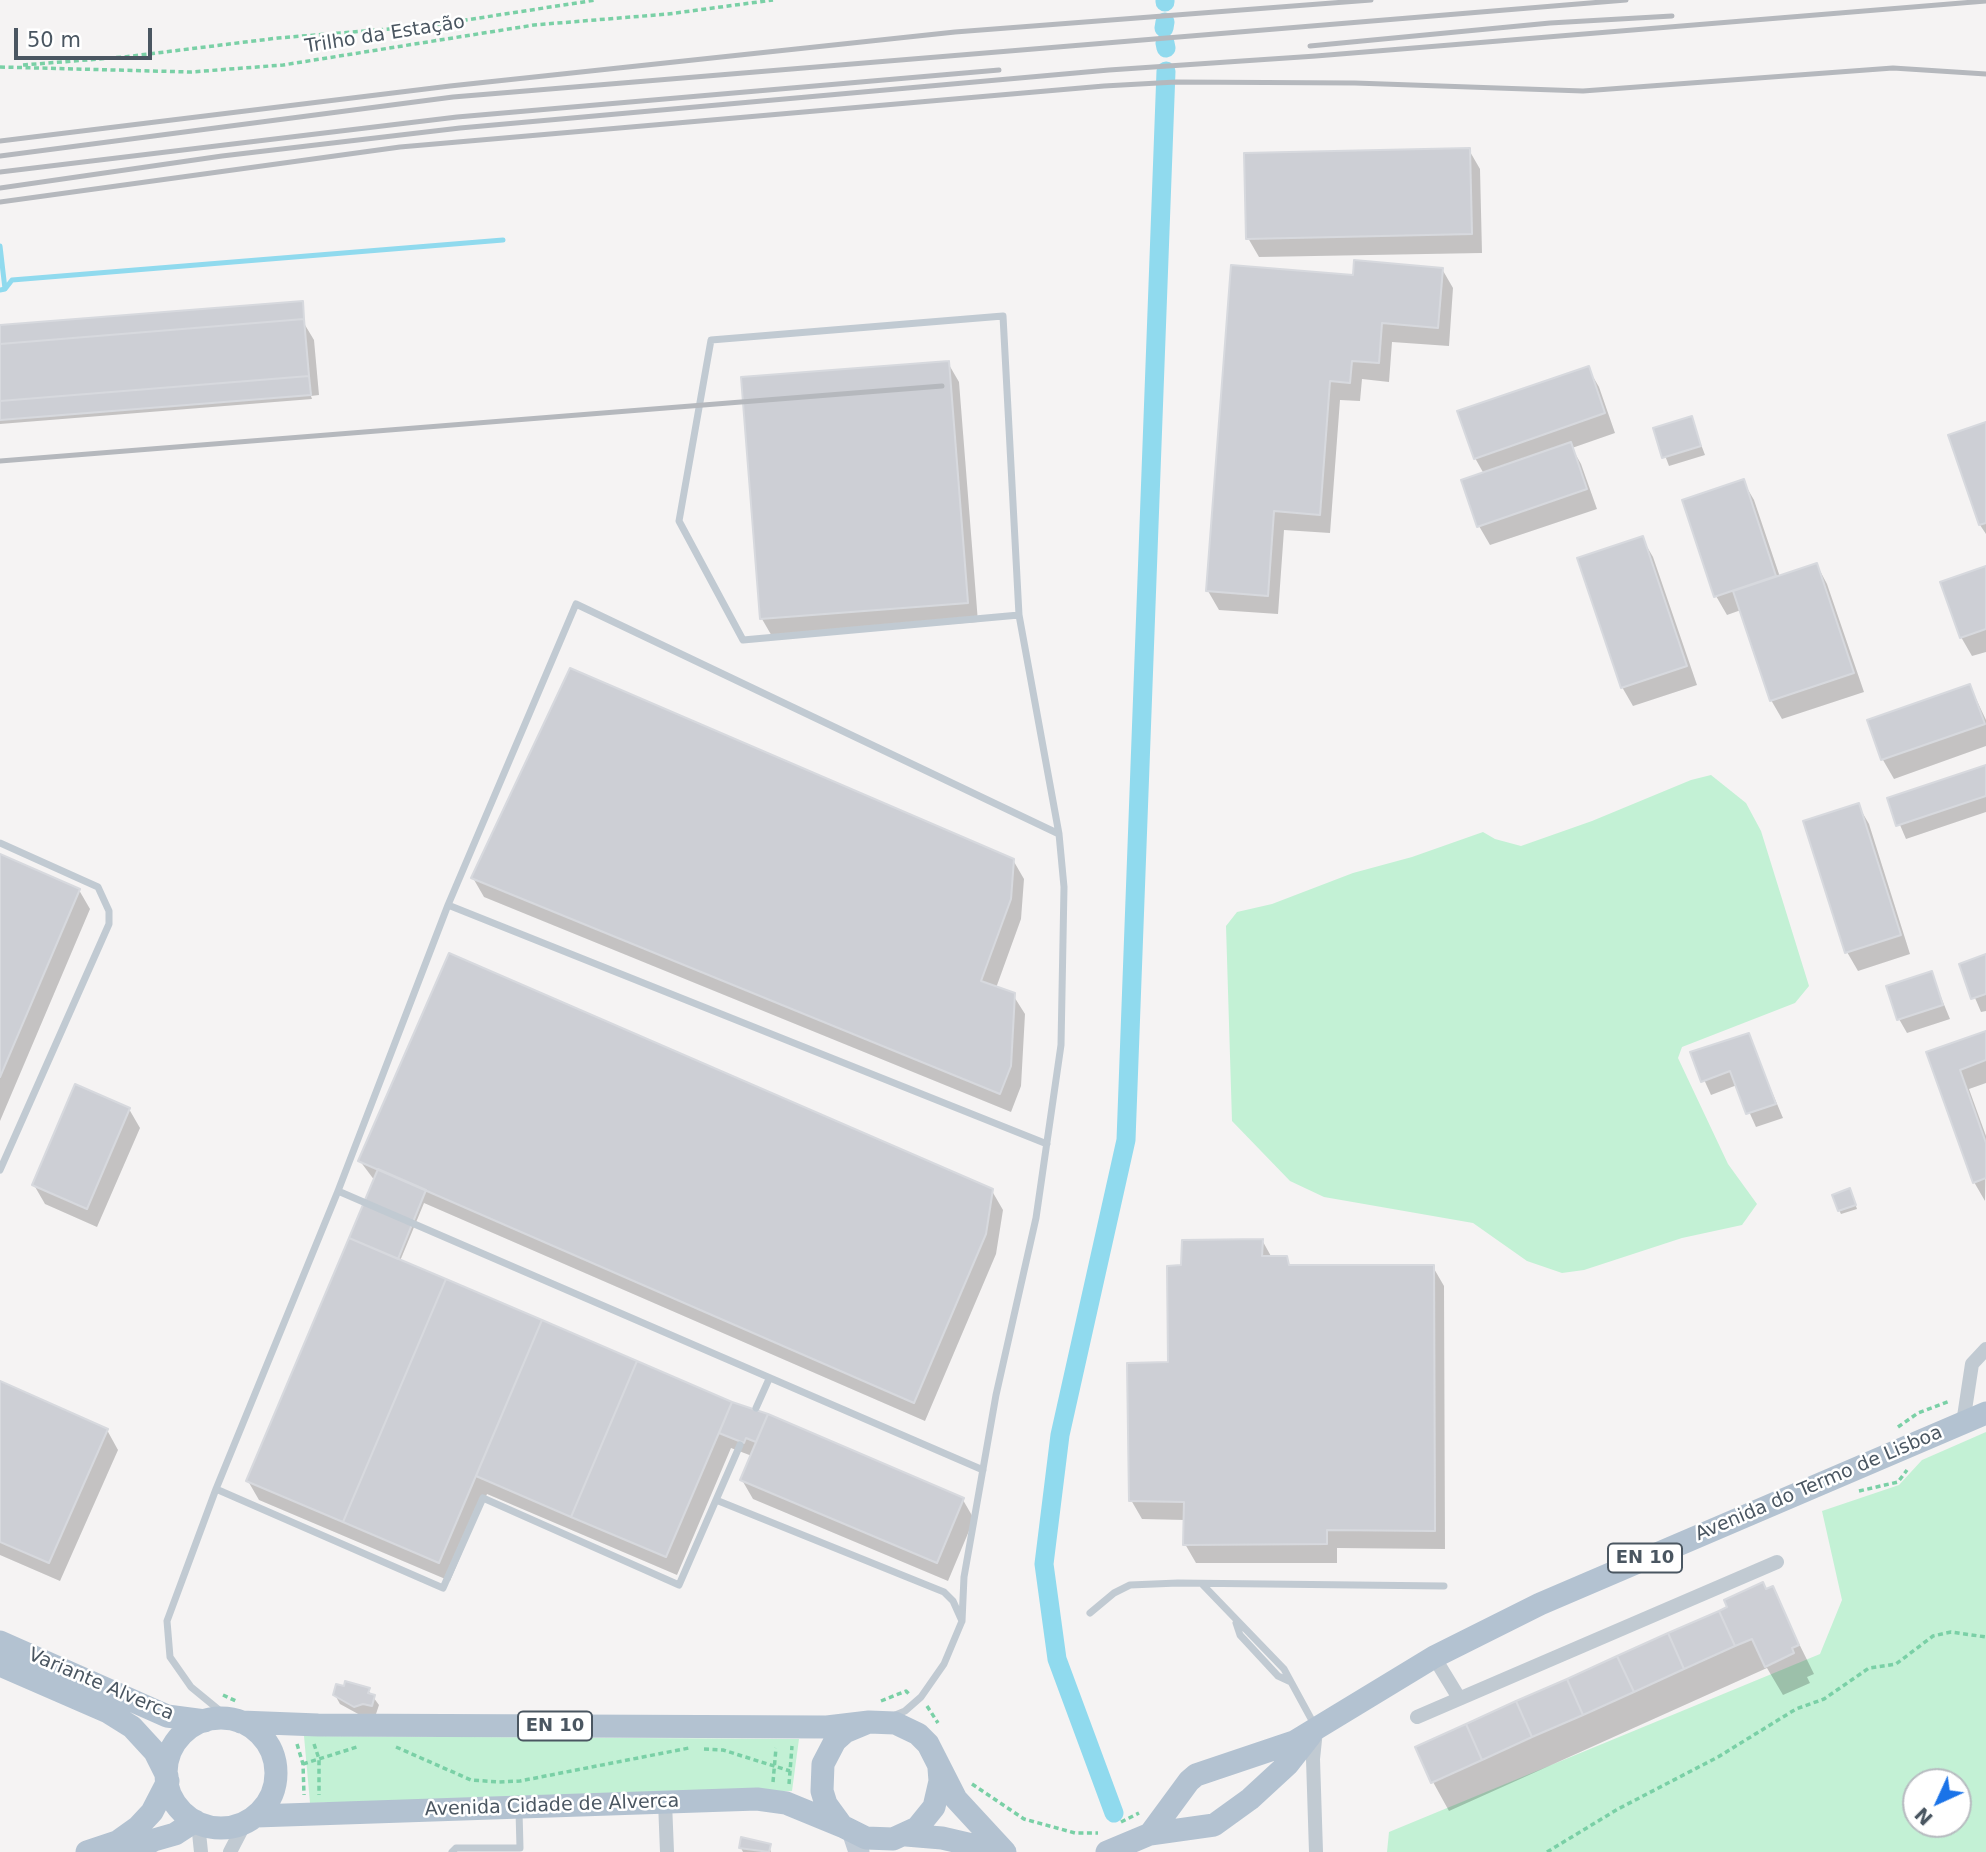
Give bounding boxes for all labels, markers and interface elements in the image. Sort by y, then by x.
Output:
street label: Trilho da Estação [304,11,466,59]
scale bar [18,14,156,58]
text: 50 m [27,28,81,52]
street label: Avenida do Termo de Lisboa [1692,1421,1946,1547]
road number: EN 10 [1608,1544,1682,1573]
street label: Variante Alverca [25,1644,177,1726]
road number: EN 10 [518,1712,592,1741]
north arrow [1902,1768,1972,1838]
street label: Avenida Cidade de Alverca [424,1790,680,1822]
text: N [1910,1803,1937,1830]

